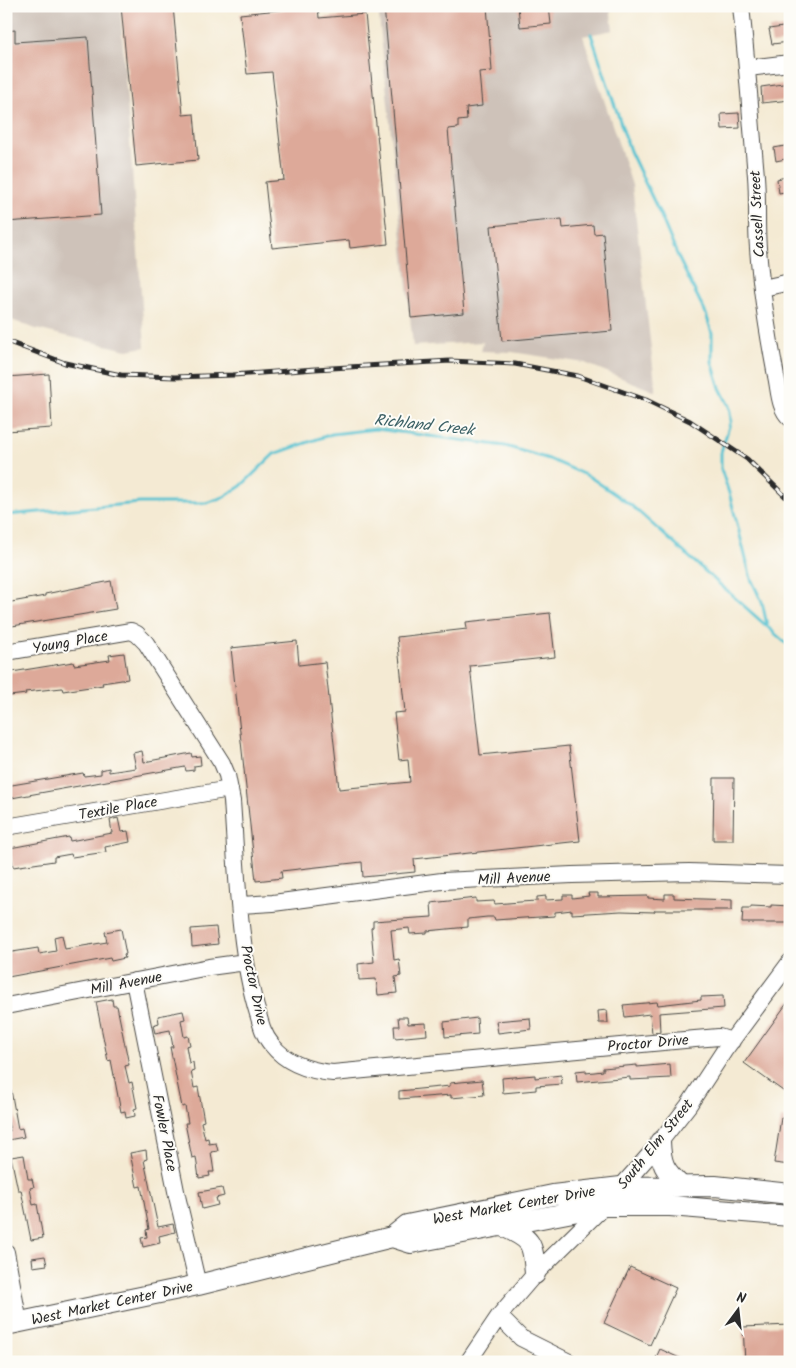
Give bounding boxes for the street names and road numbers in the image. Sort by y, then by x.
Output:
street label: Cassell Street [744,170,772,258]
street label: Young Place [31,625,110,661]
street label: Textile Place [77,790,160,828]
street label: Mill Avenue [477,865,551,893]
street label: Proctor Drive [233,943,273,1028]
street label: Mill Avenue [88,965,165,1003]
street label: Proctor Drive [606,1028,690,1060]
street label: Fowler Place [145,1092,183,1174]
street label: South Elm Street [612,1094,700,1195]
street label: West Market Center Drive [431,1180,598,1232]
street label: West Market Center Drive [29,1275,195,1333]

